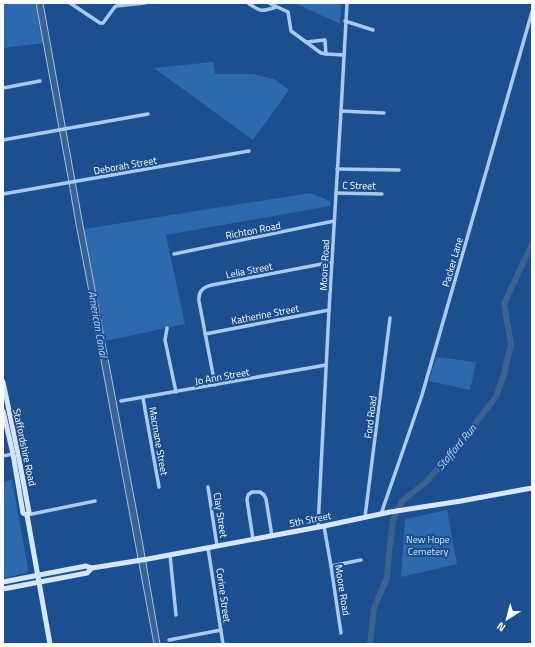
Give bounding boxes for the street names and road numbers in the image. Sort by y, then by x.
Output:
street label: Deborah Street [92,152,158,178]
street label: C Street [342,178,376,193]
street label: Richton Road [224,218,282,243]
street label: Packer Lane [438,236,467,289]
street label: Moore Road [316,239,333,291]
street label: Lelia Street [224,259,274,282]
street label: Katherine Street [230,300,301,328]
street label: Jo Ann Street [194,364,251,389]
street label: Ford Road [360,395,381,439]
street label: Macmane Street [145,406,172,477]
street label: Staffordshire Road [9,407,40,487]
street label: Clay Street [210,491,232,539]
street label: 5th Street [288,508,333,531]
street label: Moore Road [331,564,354,617]
street label: Corine Street [212,567,235,624]

